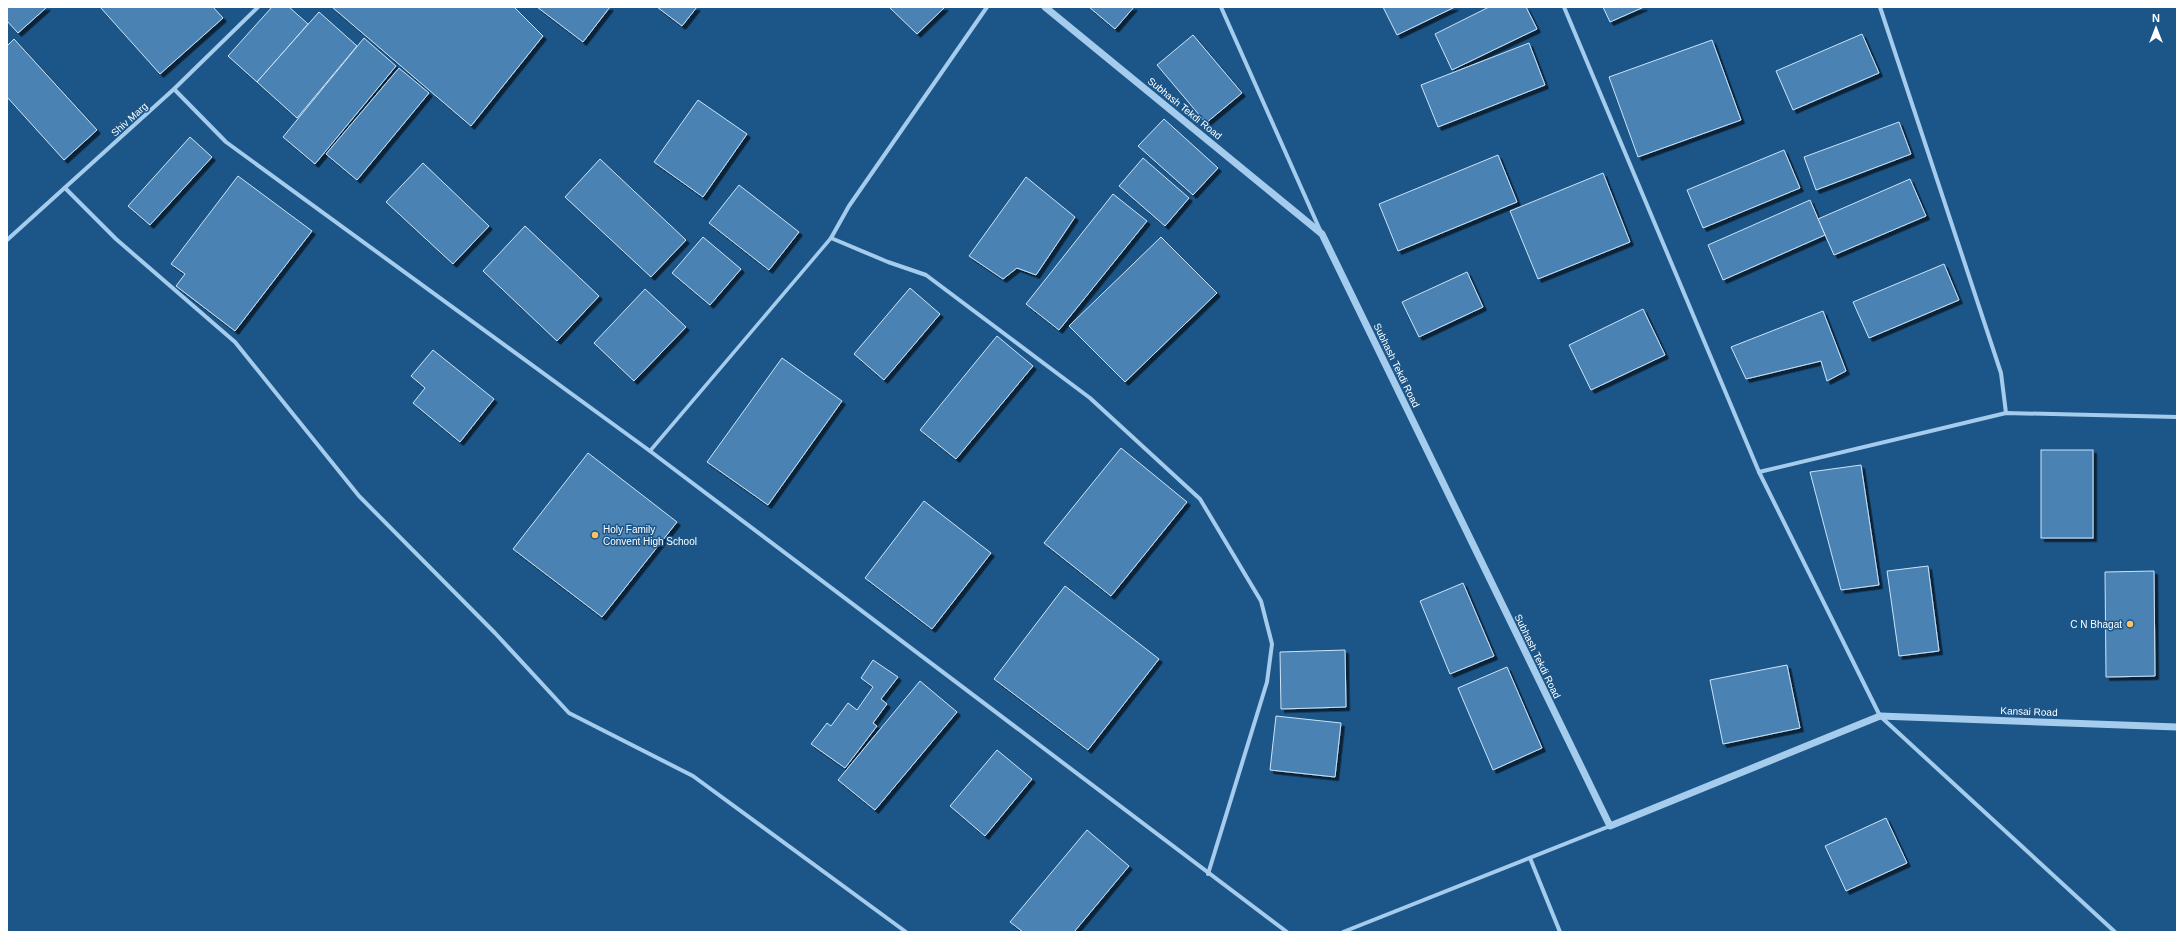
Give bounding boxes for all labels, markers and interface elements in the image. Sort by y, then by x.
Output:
north arrow [2136,8,2176,48]
text: N [2152,12,2160,24]
street label: Subhash Tekdi Road [1145,75,1224,142]
street label: Shiv Marg [109,100,150,139]
street label: Subhash Tekdi Road [1371,321,1422,409]
place label: Holy Family Convent High School [603,524,697,547]
marker: Holy Family Convent High School [590,530,600,540]
street label: Subhash Tekdi Road [1512,612,1563,700]
place label: C N Bhagat [2070,619,2122,630]
marker: C N Bhagat [2125,619,2135,629]
street label: Kansai Road [2000,705,2058,718]

